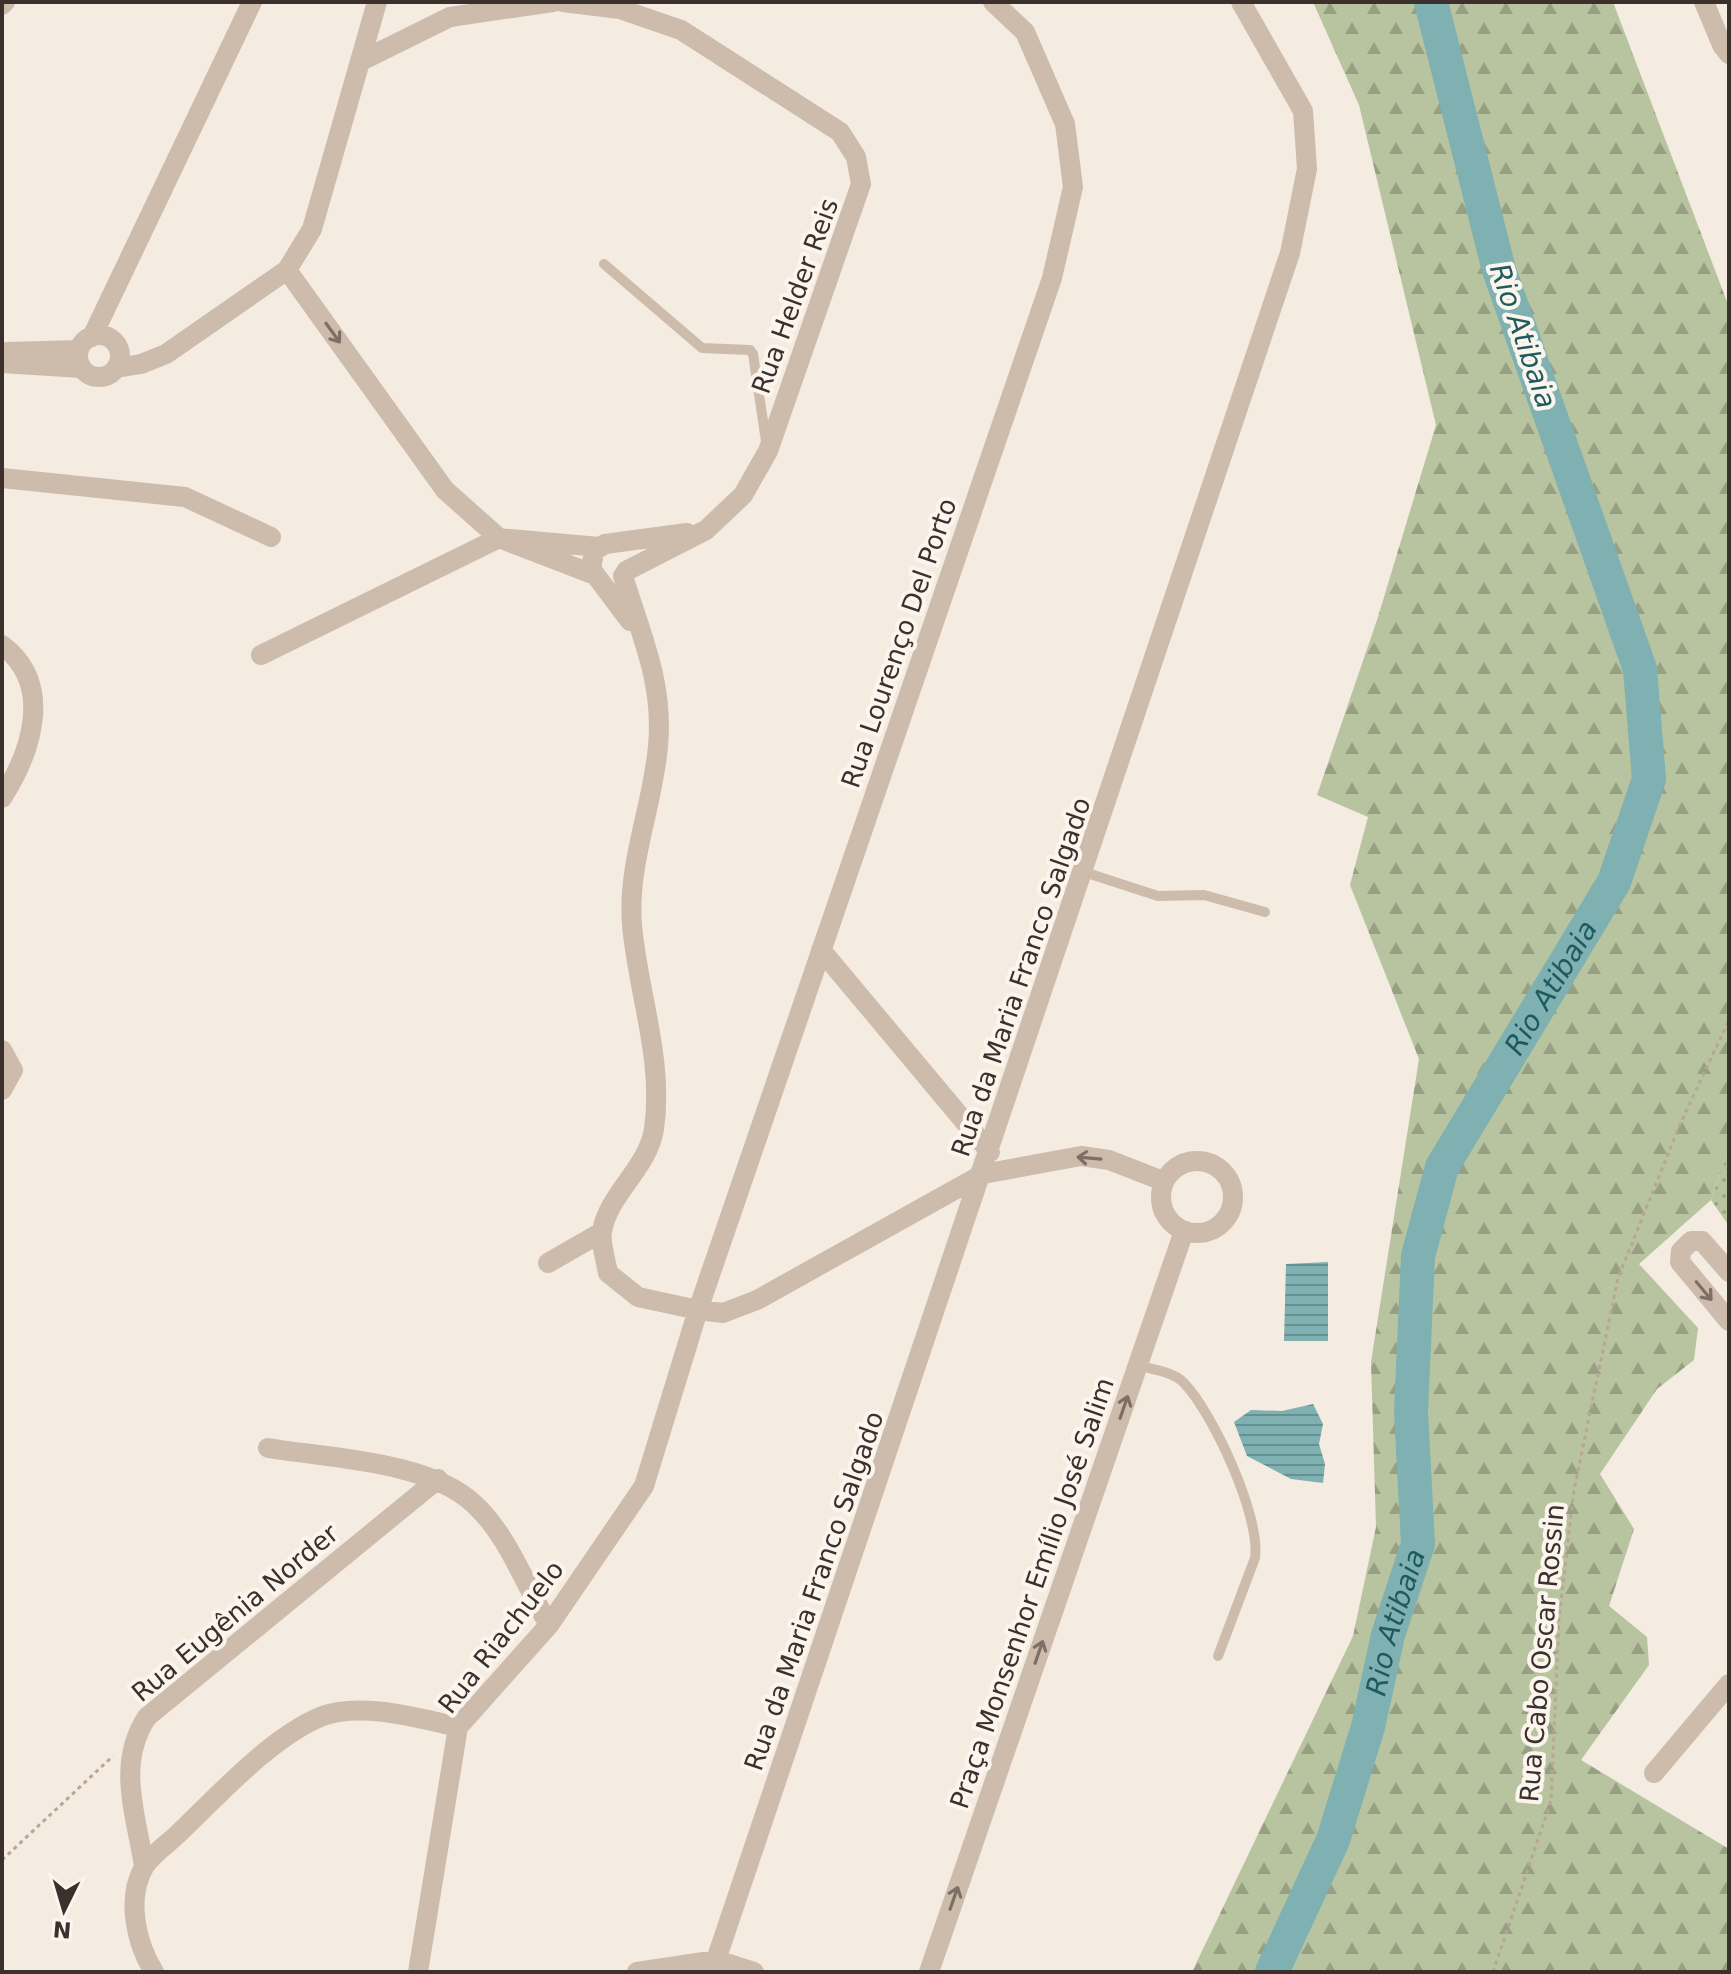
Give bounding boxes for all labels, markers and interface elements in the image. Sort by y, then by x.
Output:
street label: Rua Helder Reis [746,194,844,398]
water label: Rio Atibaia [1483,259,1563,413]
one-way arrow [324,322,341,343]
street label: Rua Lourenço Del Porto [835,494,963,792]
street label: Rua da Maria Franco Salgado [945,793,1097,1161]
water label: Rio Atibaia [1497,914,1604,1061]
one-way arrow [1076,1150,1103,1165]
one-way arrow [1695,1281,1713,1302]
street label: Praça Monsenhor Emílio José Salim [944,1374,1120,1812]
one-way arrow [1117,1394,1132,1419]
street label: Rua da Maria Franco Salgado [738,1407,890,1775]
street label: Rua Cabo Oscar Rossin [1514,1503,1570,1803]
street label: Rua Eugênia Norder [126,1518,344,1708]
water label: Rio Atibaia [1359,1545,1432,1699]
street label: Rua Riachuelo [432,1555,570,1719]
one-way arrow [1033,1640,1048,1665]
north arrow [24,1870,104,1950]
one-way arrow [948,1886,963,1911]
text: N [52,1916,73,1943]

